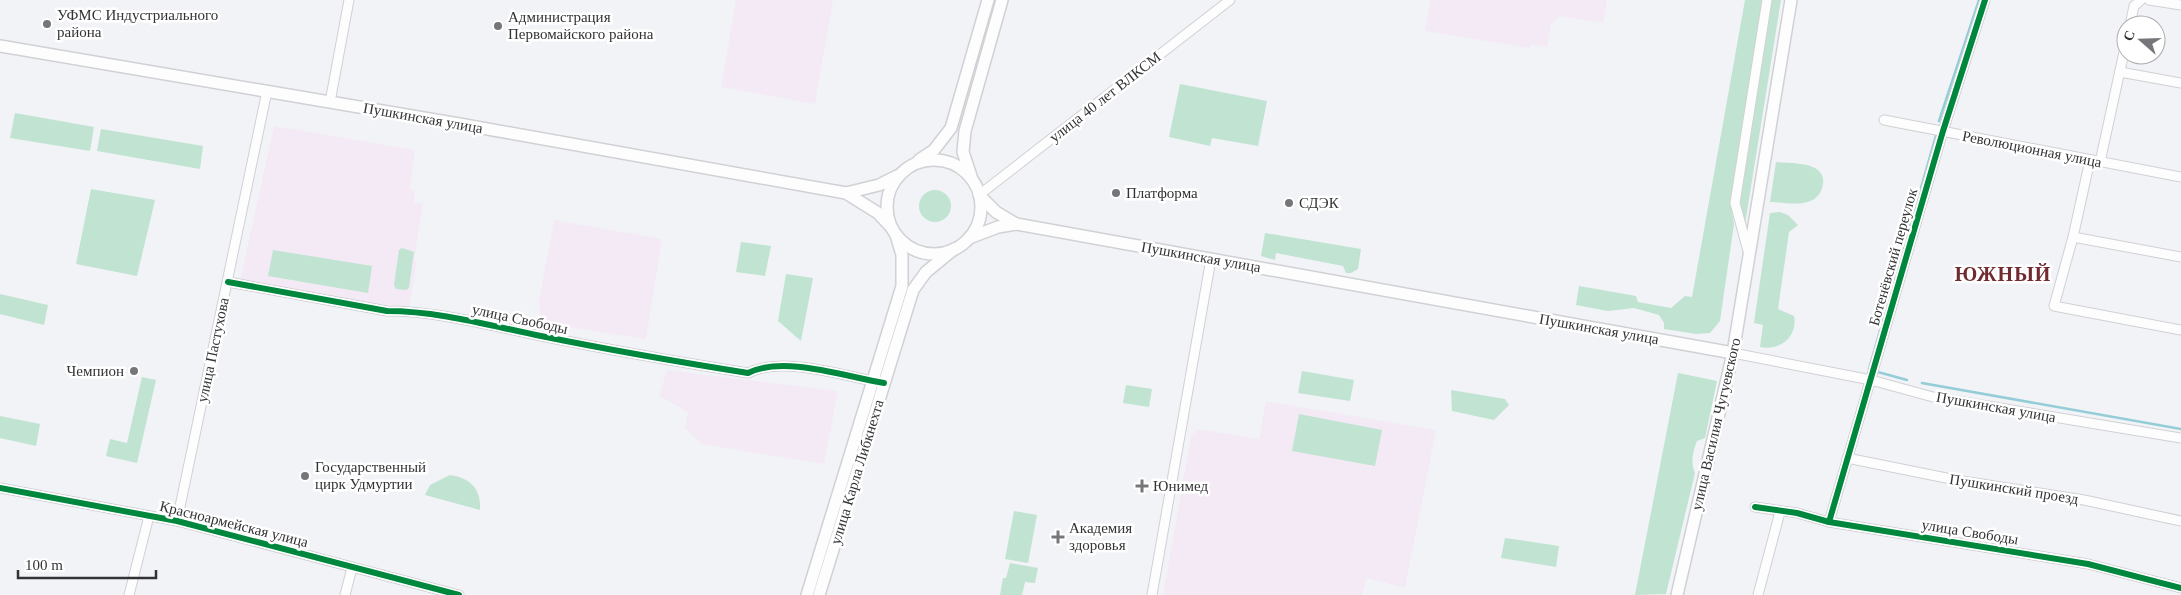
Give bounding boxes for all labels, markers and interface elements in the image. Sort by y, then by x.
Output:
place label: УФМС Индустриального района [57,7,218,40]
place label: Администрация Первомайского района [508,9,654,42]
north arrow [2116,15,2166,65]
marker: УФМС Индустриального района [41,18,53,30]
marker: Администрация Первомайского района [492,20,504,32]
text: С [2120,28,2138,43]
street label: улица 40 лет ВЛКСМ [1046,49,1164,145]
street label: Пушкинская улица [362,100,484,136]
street label: Революционная улица [1961,128,2103,170]
place label: Платформа [1126,185,1198,201]
street label: Ботенёвский переулок [1866,186,1920,328]
marker: Платформа [1110,187,1122,199]
place label: СДЭК [1299,195,1340,211]
marker: СДЭК [1283,197,1295,209]
street label: Пушкинская улица [1140,239,1262,275]
district label: ЮЖНЫЙ [1955,263,2051,285]
street label: улица Пастухова [194,296,232,404]
street label: улица Свободы [471,301,569,337]
street label: Пушкинская улица [1538,311,1660,347]
street label: улица Василия Чугуевского [1688,336,1744,512]
place label: Чемпион [67,363,124,379]
marker: Чемпион [128,365,140,377]
street label: Пушкинская улица [1935,389,2057,425]
street label: улица Карла Либкнехта [827,397,887,546]
place label: Государственный цирк Удмуртии [315,459,426,492]
marker: Государственный цирк Удмуртии [299,470,311,482]
street label: Пушкинский проезд [1948,471,2080,507]
place label: Юнимед [1153,478,1208,494]
marker: Юнимед [1135,479,1149,493]
street label: Красноармейская улица [158,498,310,550]
street label: улица Свободы [1921,516,2019,548]
place label: Академия здоровья [1069,520,1132,553]
marker: Академия здоровья [1051,530,1065,544]
scale bar [18,548,155,580]
text: 100 m [25,557,63,573]

